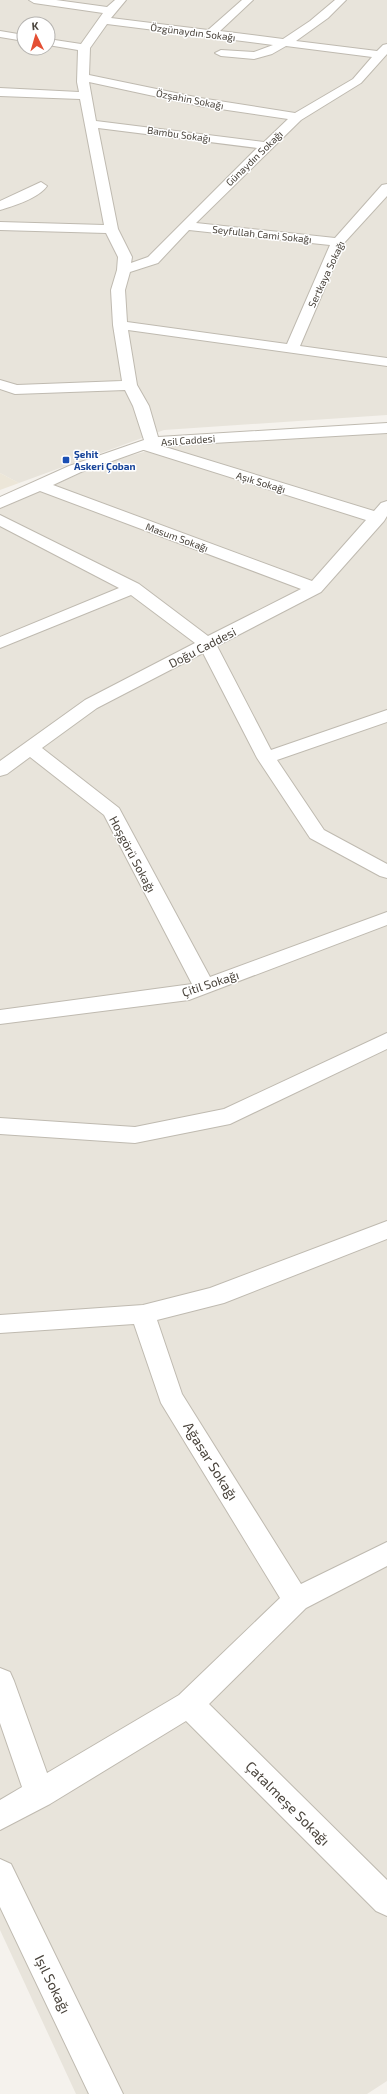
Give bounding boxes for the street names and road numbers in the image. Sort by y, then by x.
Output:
street label: Özgünaydın Sokağı [150,21,236,43]
street label: Özşahin Sokağı [155,87,225,112]
street label: Bambu Sokağı [146,124,212,144]
street label: Günaydın Sokağı [223,128,285,188]
street label: Seyfullah Cami Sokağı [212,223,312,245]
street label: Sertkaya Sokağı [305,239,347,309]
street label: Asil Caddesi [160,432,216,448]
street label: Aşık Sokağı [235,469,287,496]
street label: Masum Sokağı [144,520,210,554]
street label: Doğu Caddesi [166,624,238,670]
street label: Hoşgörü Sokağı [106,813,159,895]
street label: Çitil Sokağı [180,967,241,1000]
street label: Ağasar Sokağı [180,1419,242,1503]
street label: Çatalmeşe Sokağı [242,1757,334,1849]
street label: Işıl Sokağı [31,1952,74,2017]

